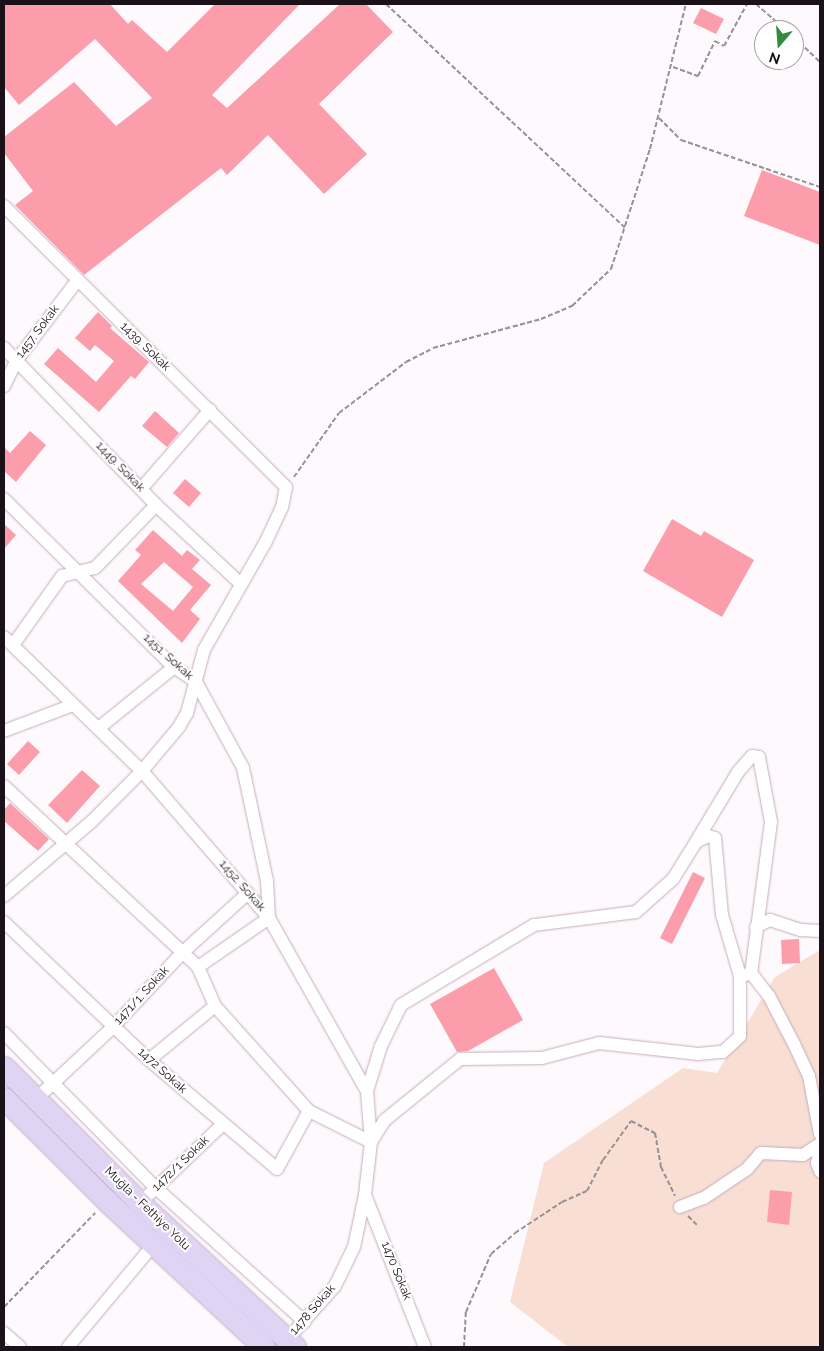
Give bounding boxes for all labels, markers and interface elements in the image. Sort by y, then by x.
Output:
north arrow [754,20,804,70]
text: N [767,49,782,68]
street label: 1457. Sokak [13,303,63,361]
street label: 1439. Sokak [117,320,173,374]
street label: 1449. Sokak [93,439,147,495]
street label: 1451. Sokak [140,631,196,683]
street label: 1452. Sokak [216,857,268,915]
street label: 1471/1. Sokak [111,964,173,1028]
street label: 1472 Sokak [135,1045,189,1097]
street label: 1472/1 Sokak [150,1133,212,1195]
street label: Muğla - Fethiye Yolu [101,1164,193,1254]
street label: 1470 Sokak [378,1240,414,1302]
street label: 1478 Sokak [287,1282,339,1338]

